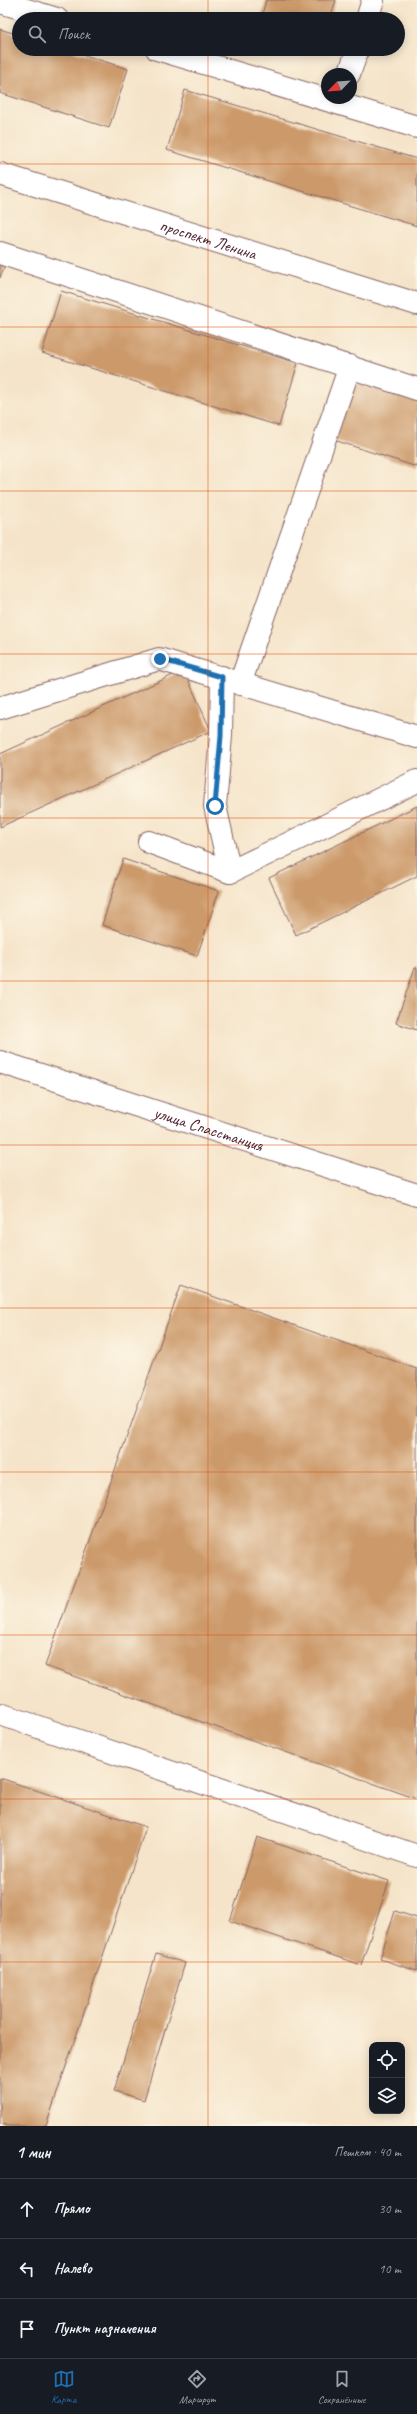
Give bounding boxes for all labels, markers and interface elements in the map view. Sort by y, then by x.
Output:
search box [12,12,405,56]
icon: search [26,23,48,45]
text: Поиск [58,25,90,44]
north arrow [321,68,357,104]
street label: проспект Ленина [157,214,260,264]
route end [151,650,169,668]
route start [206,797,224,815]
street label: улица Спасстанция [151,1101,266,1156]
map controls [369,2042,405,2114]
button: locate [369,2042,405,2078]
button: layers [369,2078,405,2114]
text: 1 мин [16,2142,51,2163]
text: Пешком · 40 m [334,2144,401,2160]
icon: ahead [16,2198,38,2220]
text: Прямо [54,2199,90,2218]
text: 30 m [379,2201,401,2217]
icon: left [16,2258,38,2280]
text: Налево [54,2259,92,2278]
text: 10 m [379,2261,401,2277]
icon: arrive [16,2318,38,2340]
text: Пункт назначения [54,2319,156,2338]
tab: Карта [51,2368,76,2406]
tab: Маршрут [179,2368,215,2406]
tab: Сохранённые [318,2368,366,2406]

